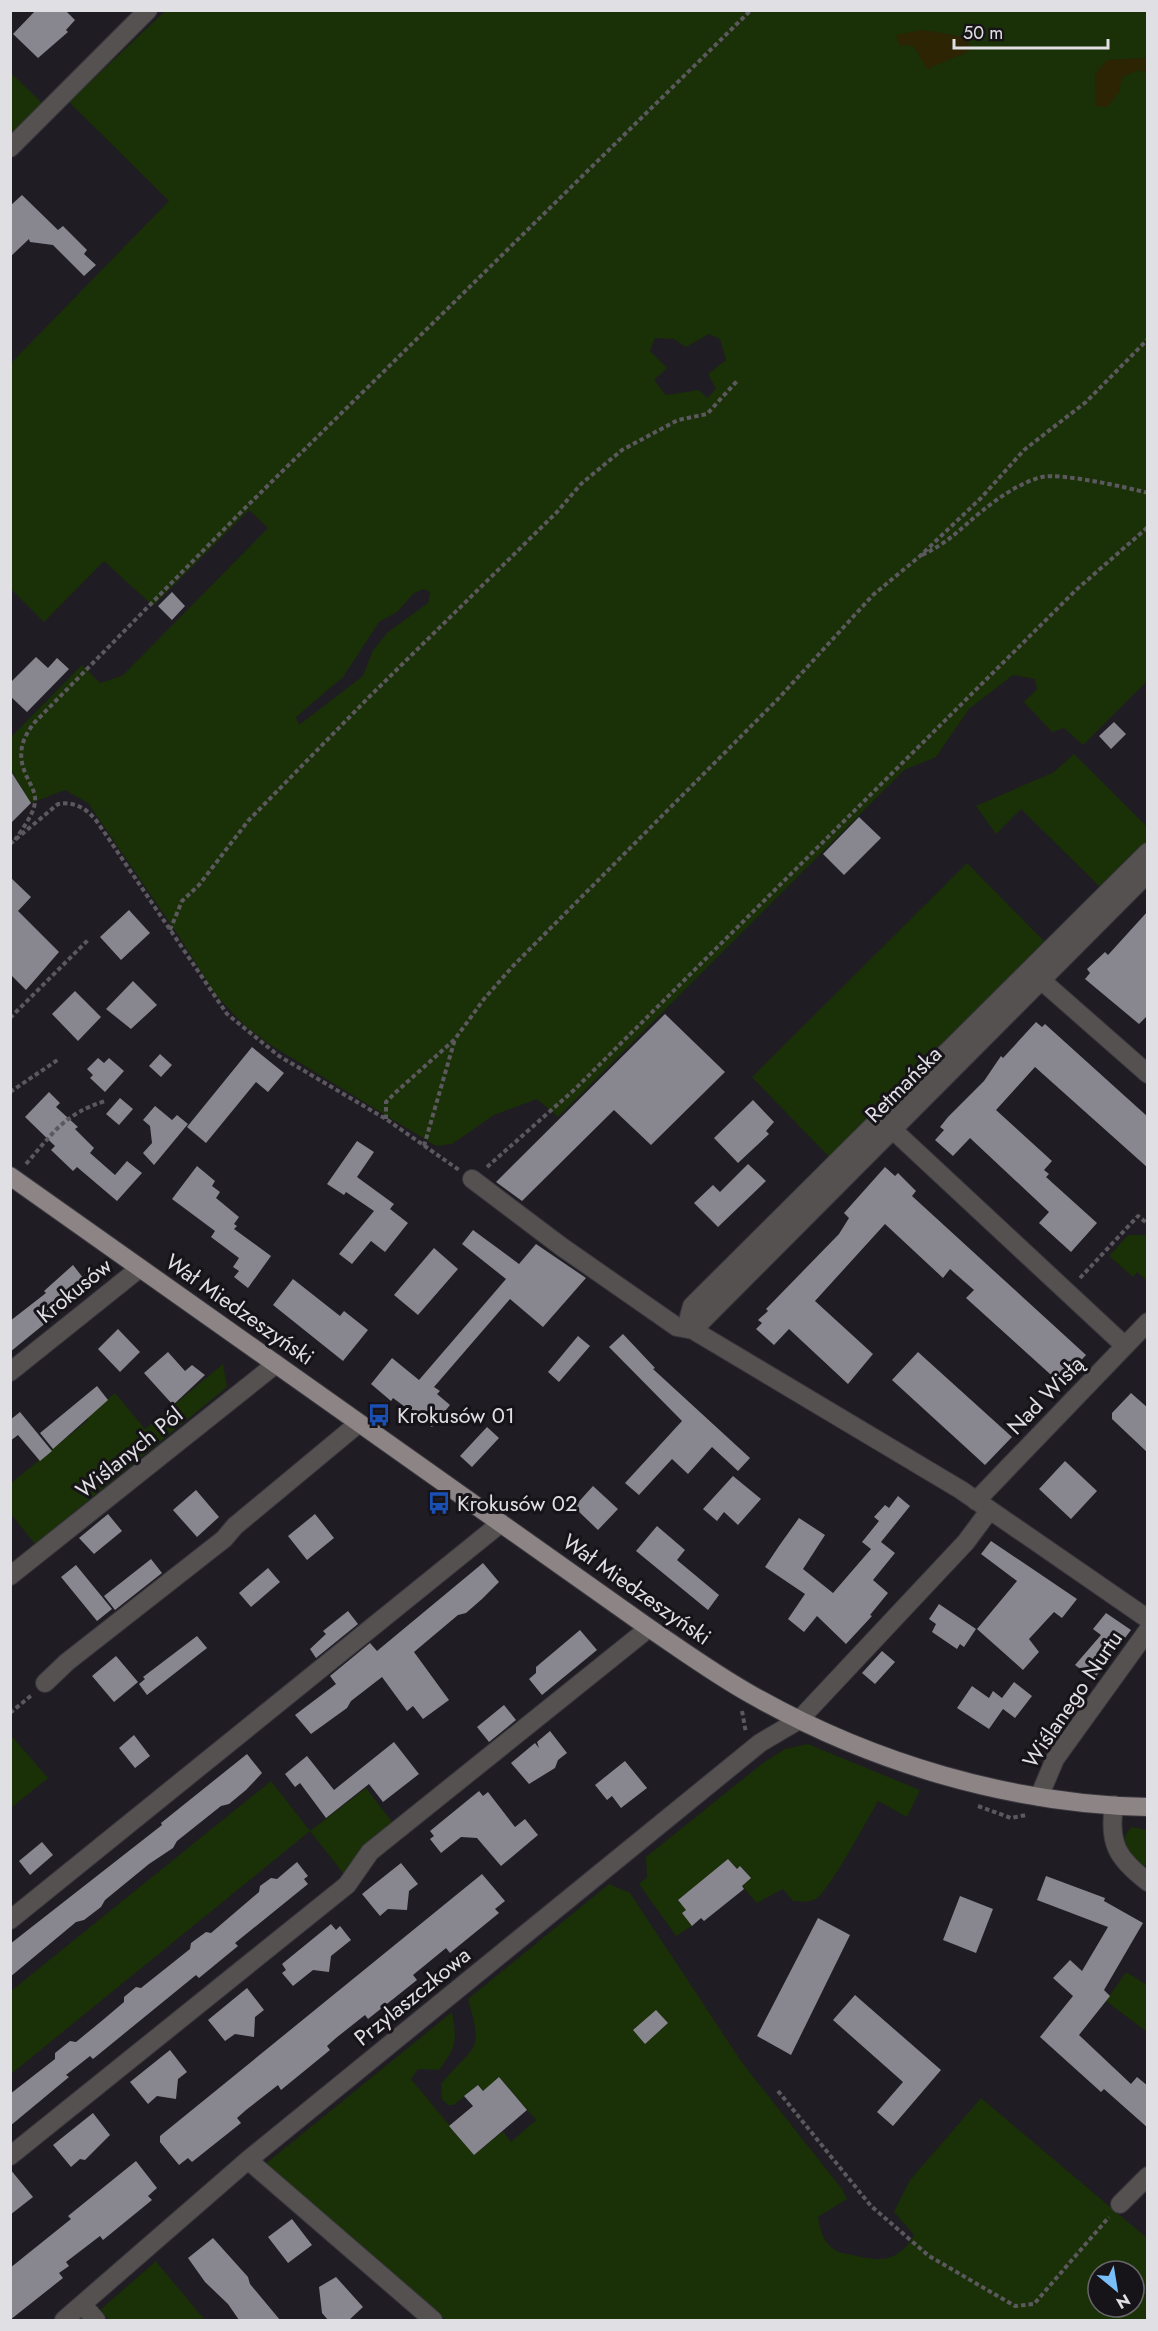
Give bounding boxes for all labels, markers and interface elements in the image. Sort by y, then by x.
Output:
scale bar [954,12,1108,50]
text: 50 m [963,20,1003,46]
street label: Retmańska [857,1038,949,1130]
street label: Wał Miedzeszyński [159,1246,321,1372]
street label: Krokusów [30,1250,118,1330]
street label: Nad Wisłą [999,1348,1091,1442]
street label: Wiślanych Pól [68,1399,190,1505]
place label: Krokusów 01 [397,1399,515,1431]
bus stop icon: Krokusów 01 [366,1402,392,1428]
place label: Krokusów 02 [457,1487,578,1519]
bus stop icon: Krokusów 02 [426,1490,452,1516]
street label: Wał Miedzeszyński [556,1526,718,1652]
street label: Wiślanego Nurtu [1014,1624,1130,1774]
street label: Przylaszczkowa [347,1939,477,2053]
north arrow [1086,2259,1146,2319]
text: N [1112,2288,1135,2315]

